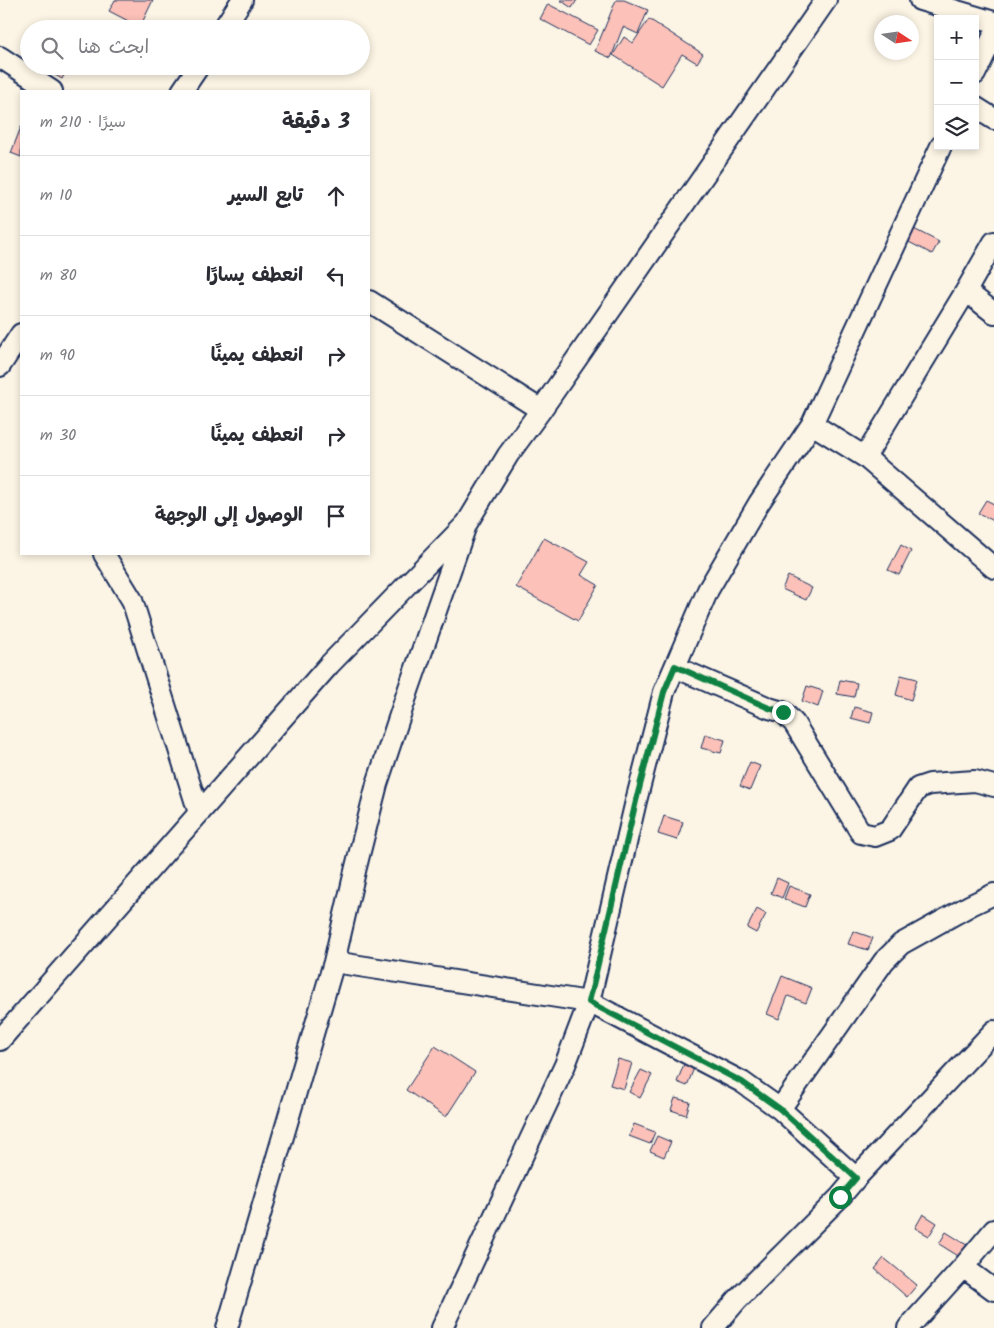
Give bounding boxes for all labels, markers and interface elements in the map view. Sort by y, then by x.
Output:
north arrow [874,15,919,60]
map controls [934,15,979,150]
button: + [934,15,979,60]
search box [20,20,370,75]
text: ابحث هنا [78,33,149,63]
icon: search [38,34,66,62]
button: − [934,60,979,105]
button: layers [934,105,979,150]
text: 3 دقيقة [282,106,350,139]
text: سيرًا · 210 m [40,110,126,135]
text: تابع السير [228,181,303,211]
icon: ahead [322,182,350,210]
text: 10 m [40,183,72,208]
text: انعطف يسارًا [206,261,303,291]
icon: left [322,262,350,290]
text: 80 m [40,263,77,288]
text: انعطف يمينًا [211,341,303,371]
icon: right [322,342,350,370]
text: 90 m [40,343,75,368]
text: انعطف يمينًا [211,421,303,451]
icon: right [322,422,350,450]
text: 30 m [40,423,76,448]
text: الوصول إلى الوجهة [155,501,303,531]
icon: arrive [322,502,350,530]
route end [772,701,795,724]
route start [829,1186,852,1209]

